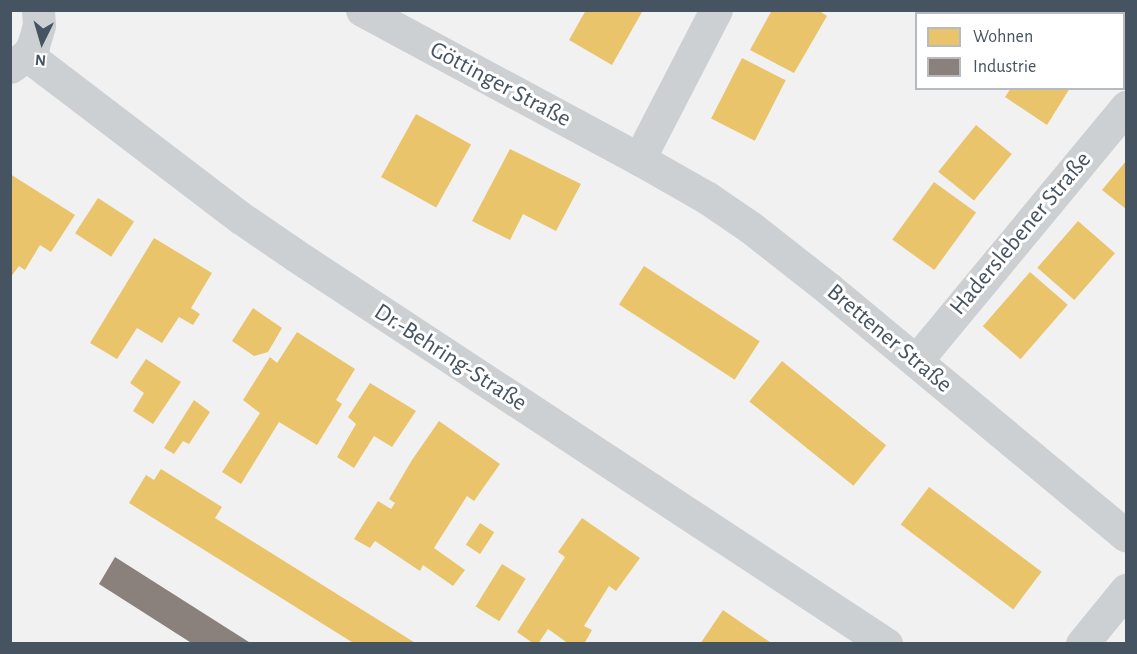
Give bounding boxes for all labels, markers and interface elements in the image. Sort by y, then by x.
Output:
north arrow [12,12,72,72]
legend [915,12,1125,90]
text: Wohnen [973,28,1033,46]
street label: Göttinger Straße [425,36,575,134]
text: N [34,51,47,68]
text: Industrie [973,58,1036,76]
street label: Haderslebener Straße [944,146,1098,322]
street label: Brettener Straße [821,278,957,400]
street label: Dr.-Behring-Straße [368,298,532,418]

